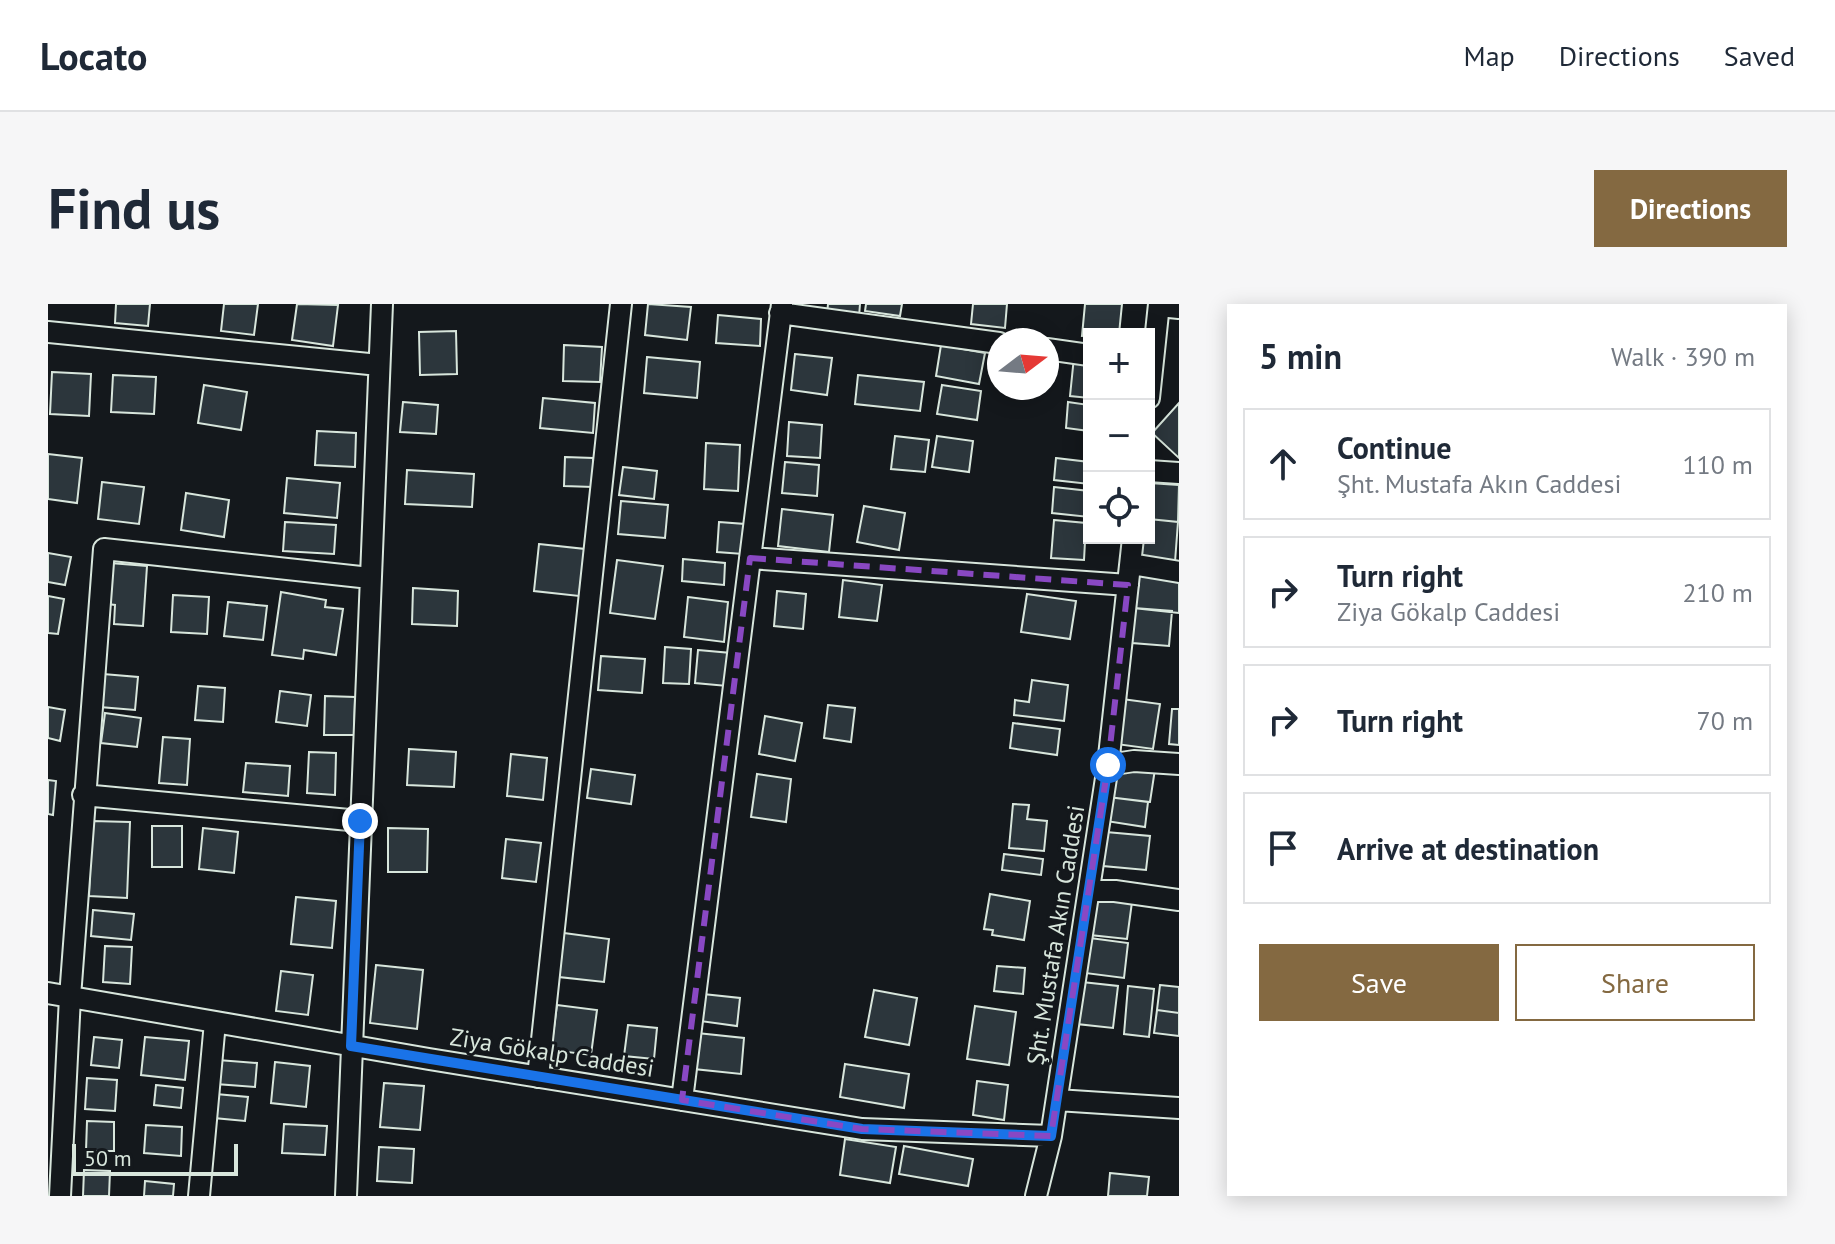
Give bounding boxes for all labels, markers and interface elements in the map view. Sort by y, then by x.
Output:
text: Locato [40,31,147,80]
text: Map [1464,37,1515,74]
text: Directions [1559,37,1680,74]
text: Saved [1724,37,1795,74]
button: Directions [1594,170,1787,247]
text: Find us [48,172,220,244]
north arrow [987,328,1059,400]
map controls [1083,328,1155,544]
button: + [1083,328,1155,400]
text: 5 min [1259,334,1342,378]
text: Walk · 390 m [1611,340,1755,373]
button: − [1083,400,1155,472]
text: Continue [1337,428,1451,467]
icon: ahead [1261,442,1305,486]
text: 110 m [1682,448,1753,481]
text: Şht. Mustafa Akın Caddesi [1337,467,1621,500]
button: locate [1083,472,1155,544]
text: Turn right [1337,556,1463,595]
icon: right [1261,570,1305,614]
text: 210 m [1682,576,1753,609]
text: Ziya Gökalp Caddesi [1337,595,1560,628]
icon: right [1261,698,1305,742]
text: Turn right [1337,701,1463,740]
text: 70 m [1697,704,1753,737]
route start [1090,747,1126,783]
route end [342,803,378,839]
street label: Şht. Mustafa Akın Caddesi [1020,803,1091,1067]
icon: arrive [1261,826,1305,870]
text: Arrive at destination [1337,829,1599,868]
button: Save [1259,944,1499,1021]
button: Share [1515,944,1755,1021]
street label: Ziya Gökalp Caddesi [448,1021,656,1084]
scale bar [72,1140,238,1176]
text: 50 m [84,1144,132,1172]

